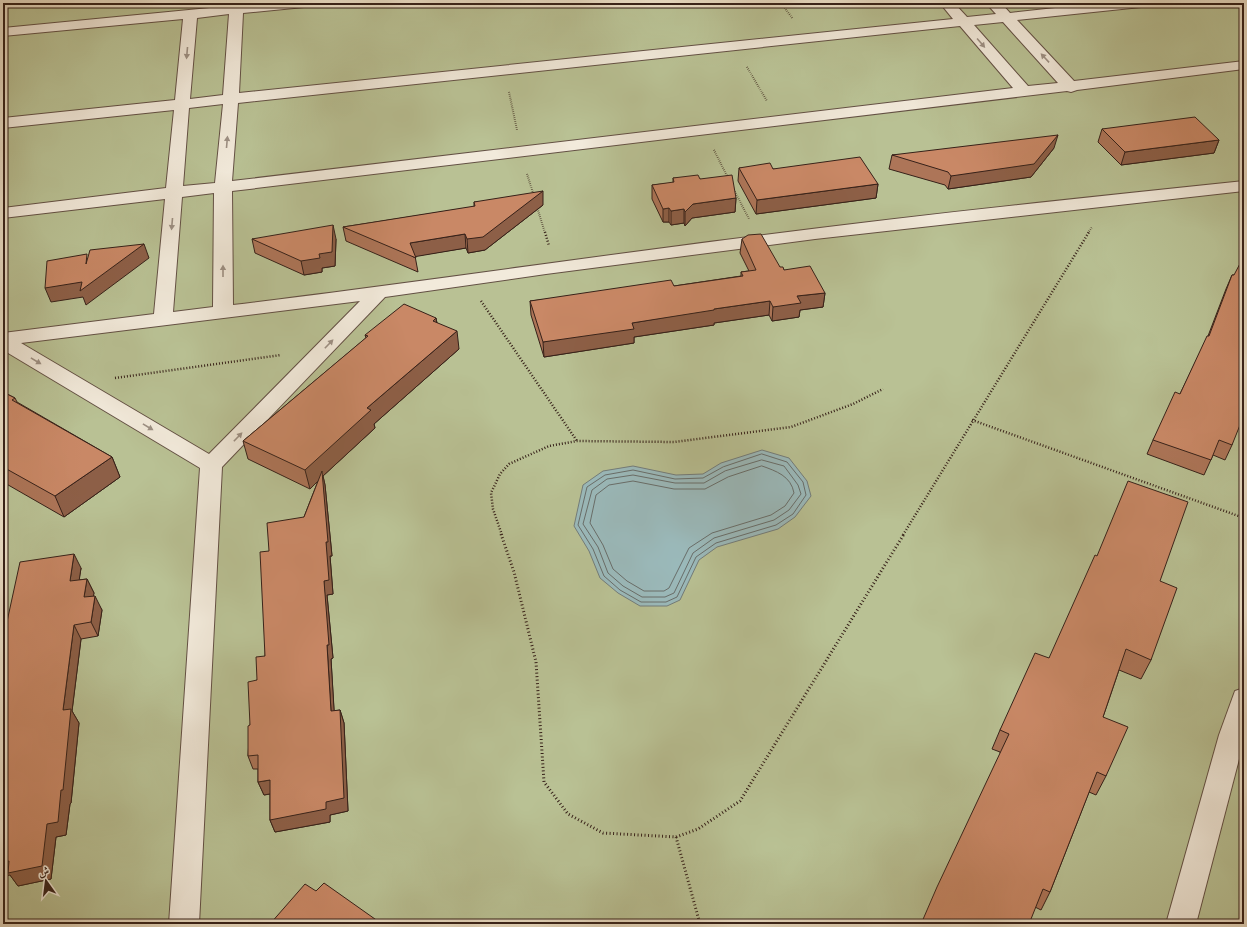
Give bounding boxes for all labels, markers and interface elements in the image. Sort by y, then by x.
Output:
one-way arrow [977,38,986,48]
one-way arrow [184,47,191,59]
one-way arrow [1040,53,1049,64]
one-way arrow [224,136,230,148]
one-way arrow [168,218,175,230]
one-way arrow [220,264,226,277]
one-way arrow [324,339,334,349]
one-way arrow [31,357,42,364]
one-way arrow [142,424,154,431]
one-way arrow [233,432,243,442]
north arrow [26,861,66,901]
text: ش [37,863,51,880]

